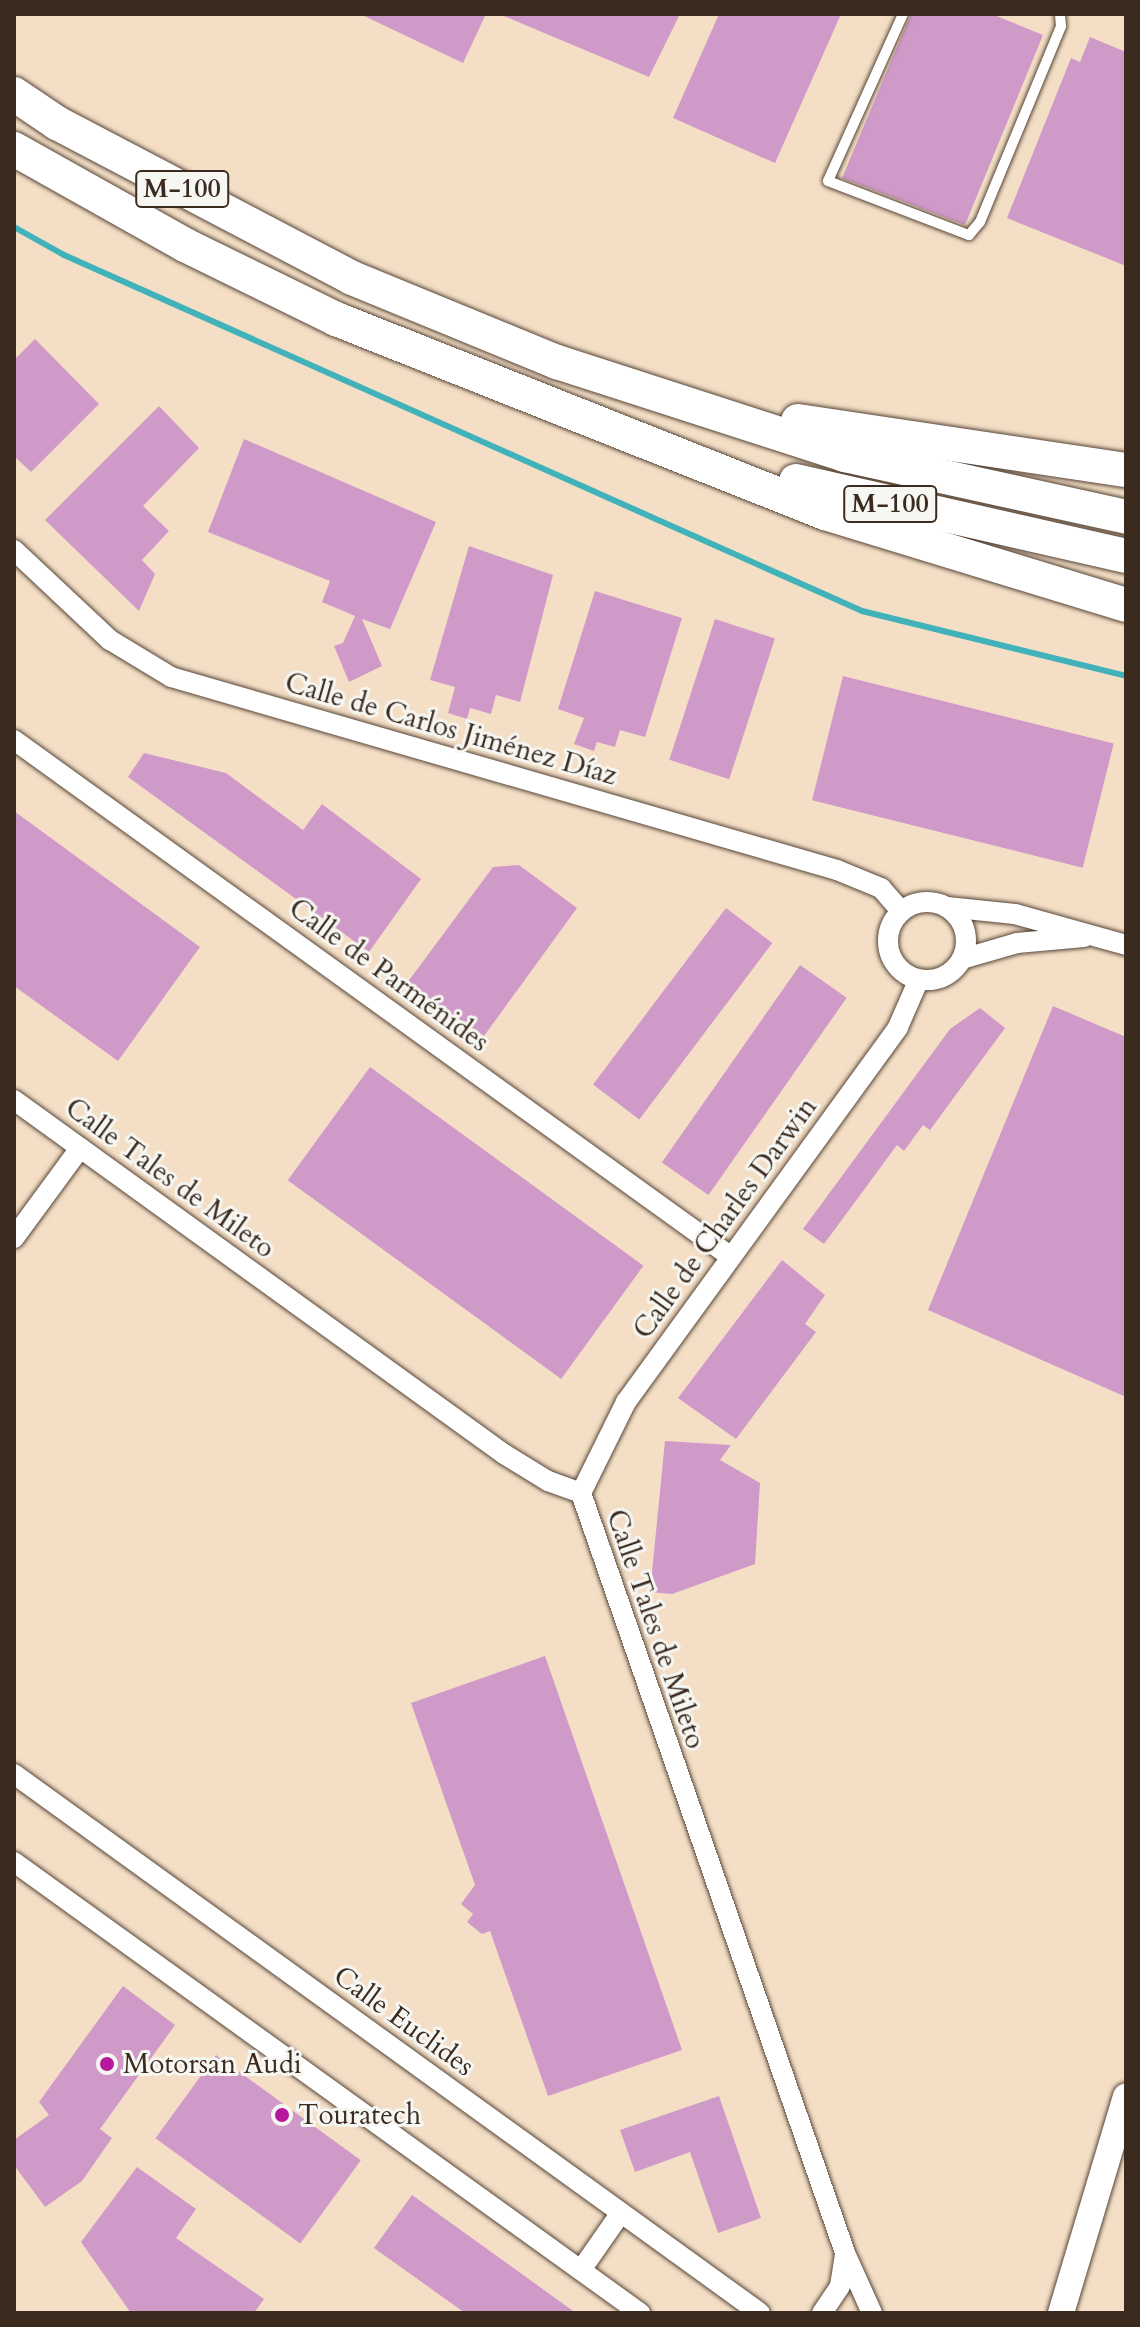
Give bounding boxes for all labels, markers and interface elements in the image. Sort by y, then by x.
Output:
road number: M-100 [134,167,230,211]
road number: M-100 [842,482,938,526]
street label: Calle de Carlos Jiménez Díaz [281,665,621,793]
street label: Calle de Parménides [282,891,496,1059]
street label: Calle Tales de Mileto [59,1091,281,1265]
street label: Calle de Charles Darwin [626,1091,824,1345]
street label: Calle Tales de Mileto [599,1505,713,1753]
street label: Calle Euclides [327,1959,481,2083]
place label: Motorsan Audi [123,2047,302,2081]
marker: Motorsan Audi [98,2055,116,2073]
place label: Touratech [298,2098,421,2132]
marker: Touratech [273,2106,291,2124]

